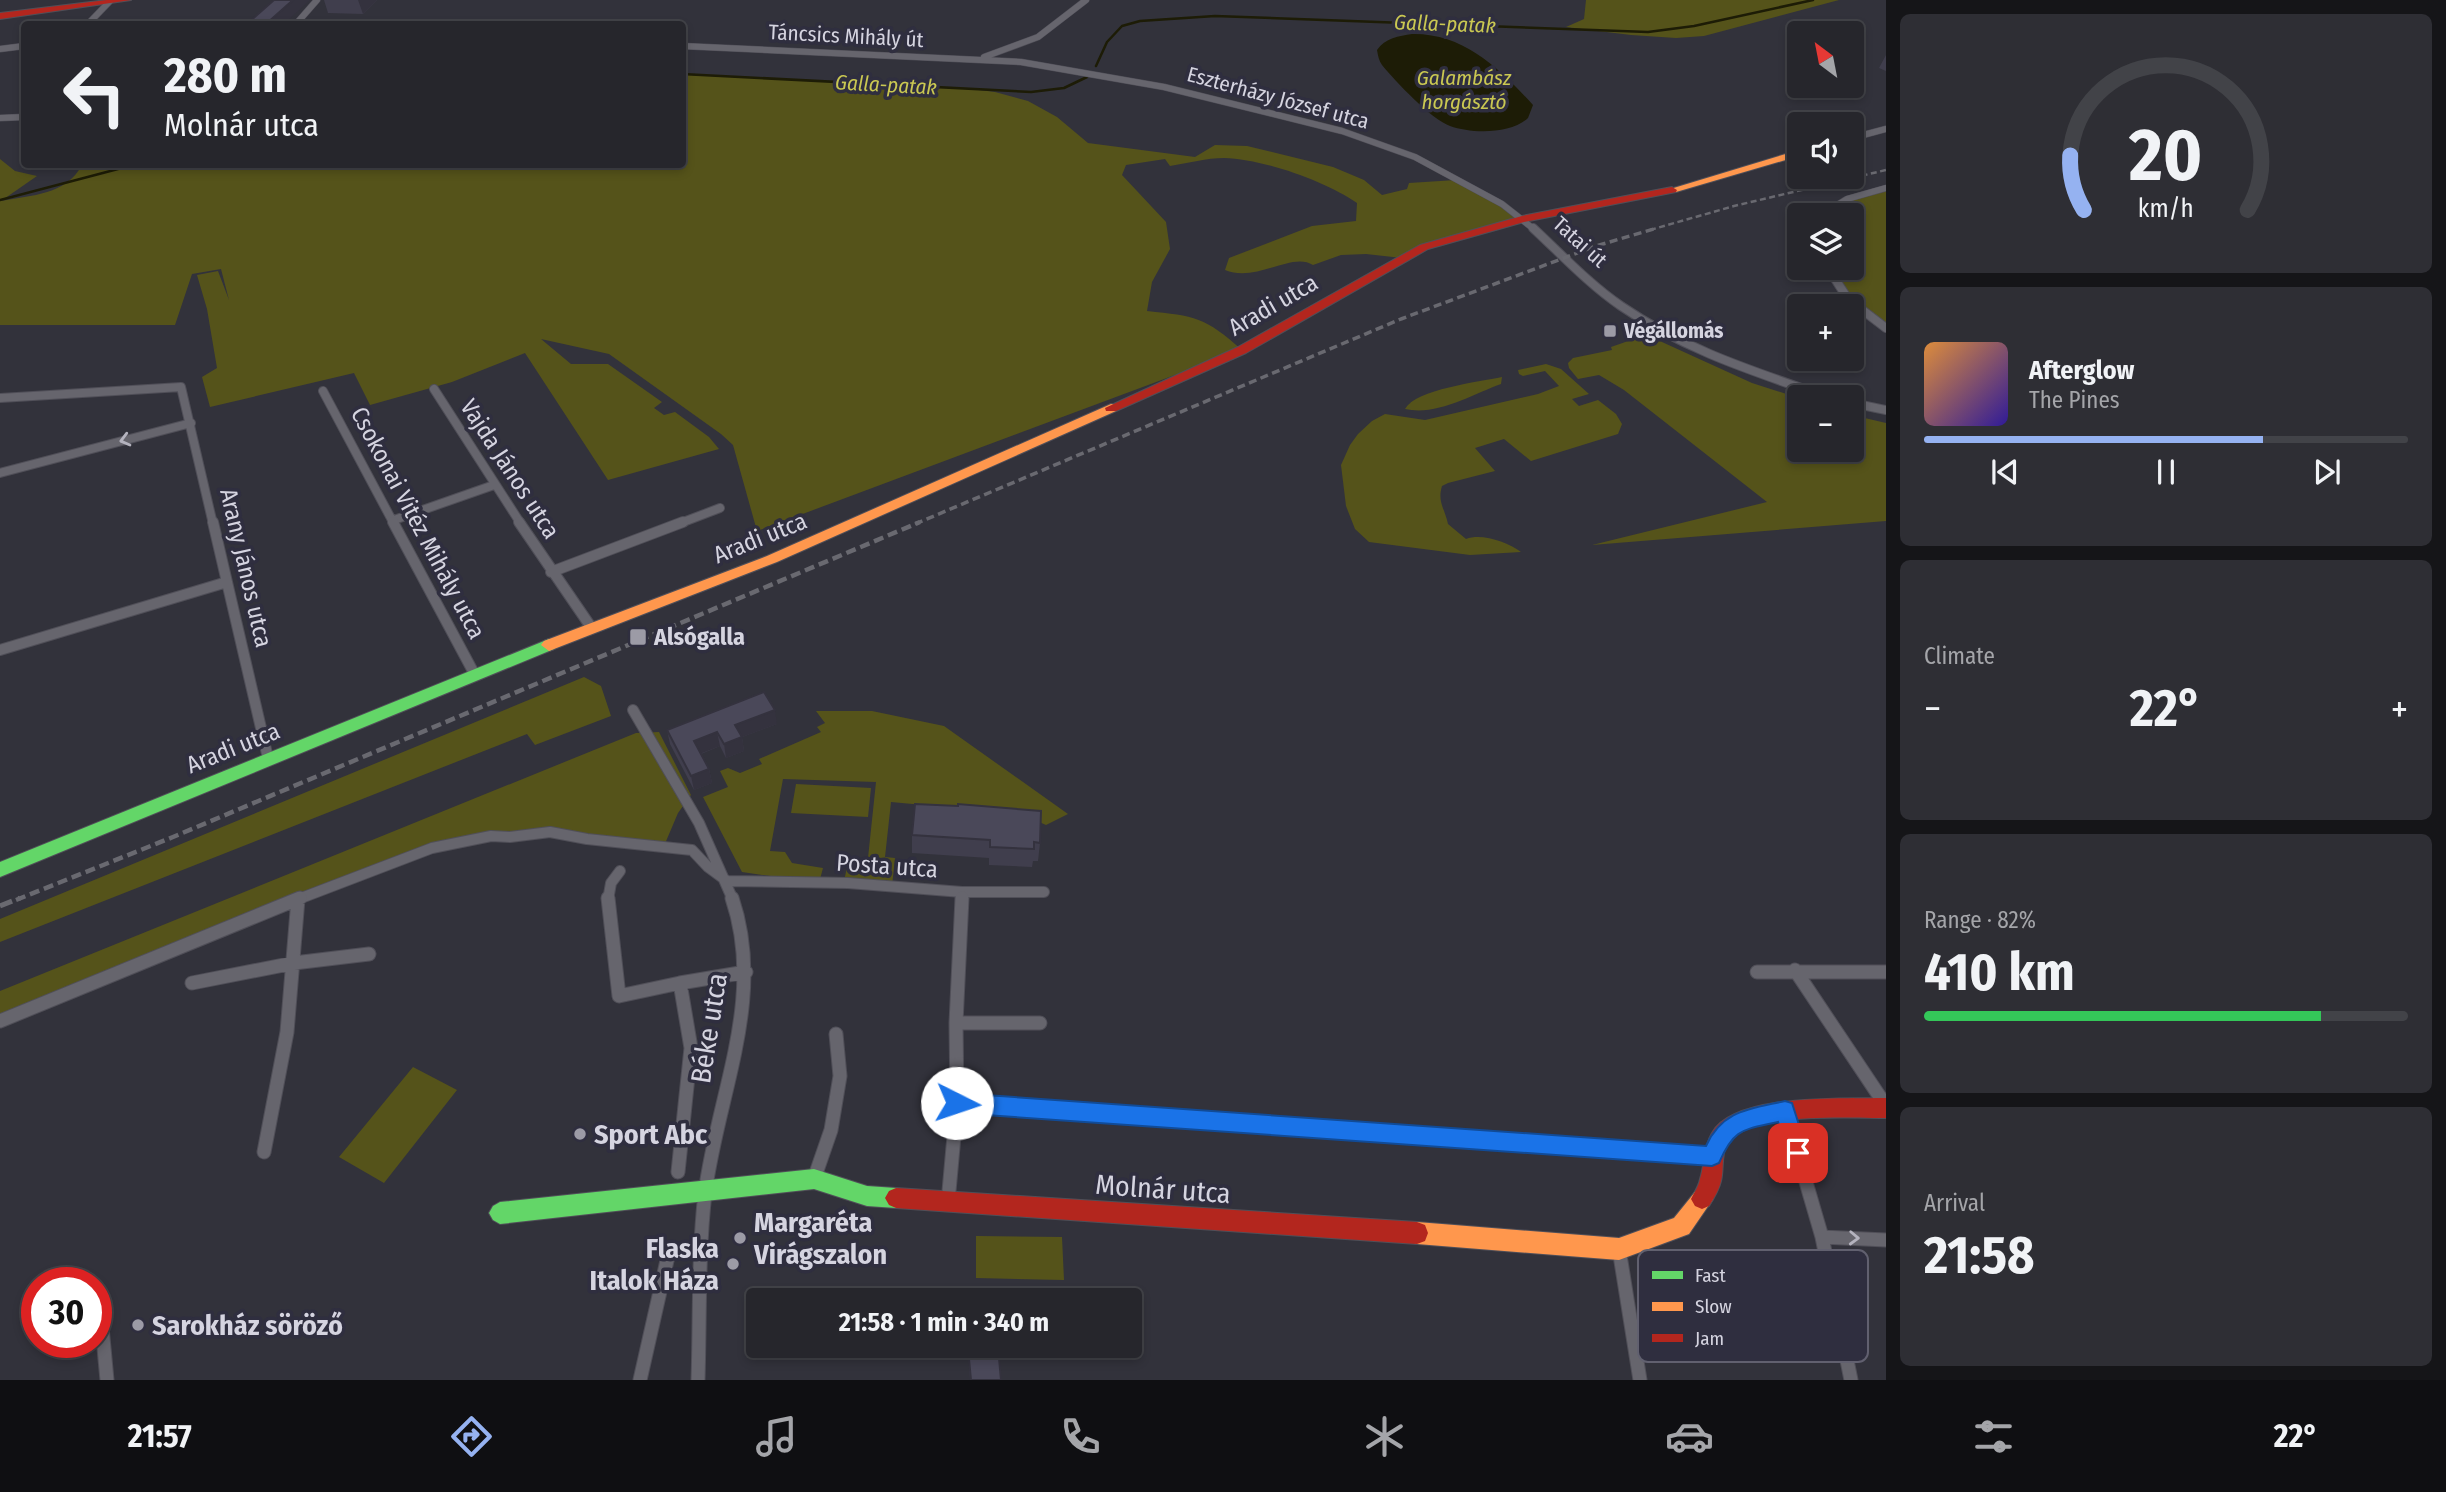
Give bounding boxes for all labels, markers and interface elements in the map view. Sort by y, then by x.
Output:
water label: Galla-patak [1394,9,1496,39]
street label: Táncsics Mihály út [768,19,924,53]
north arrow [1787,21,1864,98]
map controls [1787,21,1864,462]
text: 280 m [164,46,287,105]
icon: left [49,49,140,140]
street label: Eszterházy József utca [1184,61,1372,135]
water label: Galambász horgásztó [1417,65,1512,115]
water label: Galla-patak [834,69,938,101]
text: Molnár utca [164,106,319,144]
button: sound [1787,112,1864,189]
text: 20 [2128,112,2203,199]
text: km/h [2138,193,2194,223]
button: layers [1787,203,1864,280]
street label: Tatai út [1547,211,1613,273]
street label: Aradi utca [1223,268,1323,342]
button: + [1787,294,1864,371]
place label: Végállomás [1623,318,1723,344]
marker: Végállomás [1602,323,1618,339]
text: Afterglow [2029,355,2134,386]
button: − [1787,385,1864,462]
text: The Pines [2029,386,2120,414]
street label: Vajda János utca [455,394,565,544]
street label: Csokonai Vitéz Mihály utca [345,402,491,644]
one-way arrow [119,432,131,446]
icon: previous [1986,453,2024,491]
icon: pause [2147,453,2185,491]
icon: next [2308,453,2346,491]
street label: Arany János utca [214,486,278,650]
street label: Aradi utca [709,507,811,569]
place label: Alsógalla [653,623,745,651]
marker: Alsógalla [628,627,648,647]
text: Climate [1924,642,1995,670]
text: 22° [2130,677,2202,740]
text: − [1924,686,1941,732]
text: + [2391,686,2408,732]
street label: Aradi utca [182,717,284,779]
street label: Posta utca [835,848,939,884]
text: Range · 82% [1924,906,2036,934]
text: 410 km [1924,941,2075,1004]
street label: Béke utca [684,971,734,1085]
position arrow [920,1066,994,1140]
place label: Sport Abc [594,1118,708,1151]
pin [1768,1123,1828,1183]
marker: Sport Abc [572,1126,588,1142]
icon: arrive [1779,1134,1817,1172]
street label: Molnár utca [1094,1168,1232,1210]
text: Arrival [1924,1189,1985,1217]
place label: Margaréta Virágszalon [753,1206,887,1271]
text: 21:58 [1924,1224,2035,1287]
marker: Margaréta Virágszalon [732,1230,748,1246]
one-way arrow [1849,1231,1860,1246]
place label: Flaska Italok Háza [590,1232,719,1297]
legend [1638,1250,1868,1362]
marker: Flaska Italok Háza [725,1256,741,1272]
text: Fast [1695,1264,1726,1287]
speed limit sign: 30 [21,1267,112,1358]
text: Slow [1695,1295,1732,1318]
text: 21:58 · 1 min · 340 m [839,1307,1049,1338]
place label: Sarokház söröző [152,1309,343,1342]
marker: Sarokház söröző [130,1317,146,1333]
text: Jam [1695,1327,1724,1350]
icon: directions [447,1412,496,1461]
icon: music [752,1412,801,1461]
icon: phone [1056,1412,1105,1461]
icon: climate [1360,1412,1409,1461]
icon: car [1665,1412,1714,1461]
icon: filters [1969,1412,2018,1461]
text: 21:57 [128,1417,192,1455]
text: 22° [2274,1417,2318,1455]

